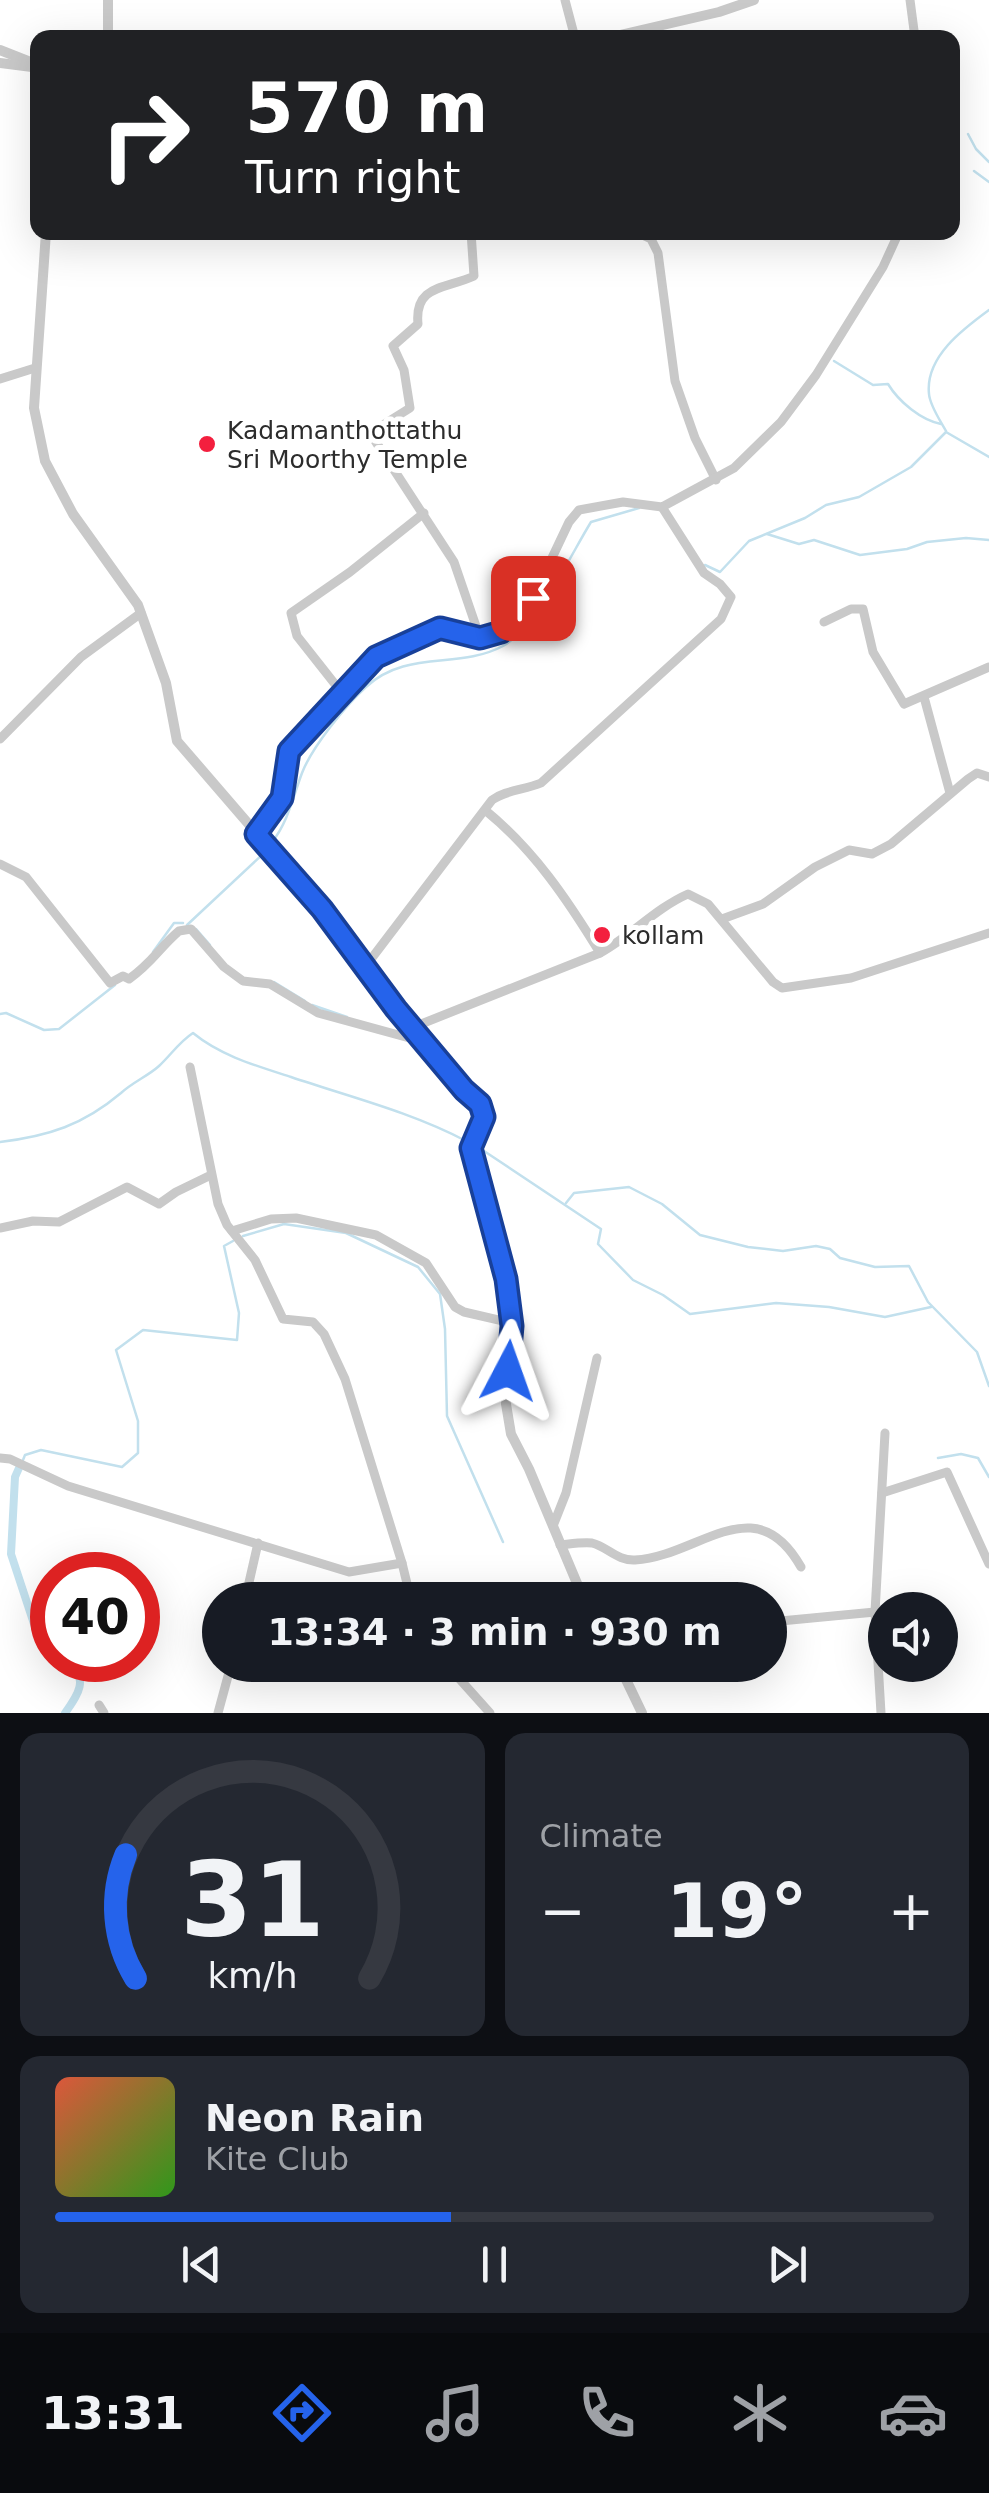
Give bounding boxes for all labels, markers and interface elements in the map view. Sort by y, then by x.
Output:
text: 570 m [245,67,488,149]
icon: right [80,70,210,200]
text: Turn right [245,151,460,204]
place label: Kadamanthottathu Sri Moorthy Temple [227,416,468,474]
marker: Kadamanthottathu Sri Moorthy Temple [196,433,218,455]
pin [491,556,576,641]
icon: arrive [506,571,561,626]
place label: kollam [622,921,704,950]
marker: kollam [591,924,613,946]
position arrow [456,1319,560,1423]
speed limit sign: 40 [30,1552,160,1682]
map controls [868,1592,958,1682]
button: sound [868,1592,958,1682]
text: 13:34 · 3 min · 930 m [267,1610,722,1654]
text: Climate [540,1817,663,1855]
text: 31 [180,1839,325,1961]
text: 19° [666,1867,808,1955]
text: − [540,1879,586,1943]
text: + [888,1879,934,1943]
text: km/h [207,1955,297,1996]
text: Neon Rain [205,2096,424,2140]
text: Kite Club [205,2140,349,2178]
icon: previous [174,2237,229,2292]
icon: pause [467,2237,522,2292]
icon: next [760,2237,815,2292]
icon: directions [267,2378,337,2448]
icon: music [420,2378,490,2448]
icon: phone [572,2378,642,2448]
icon: climate [725,2378,795,2448]
icon: car [878,2378,948,2448]
text: 13:31 [41,2387,185,2440]

